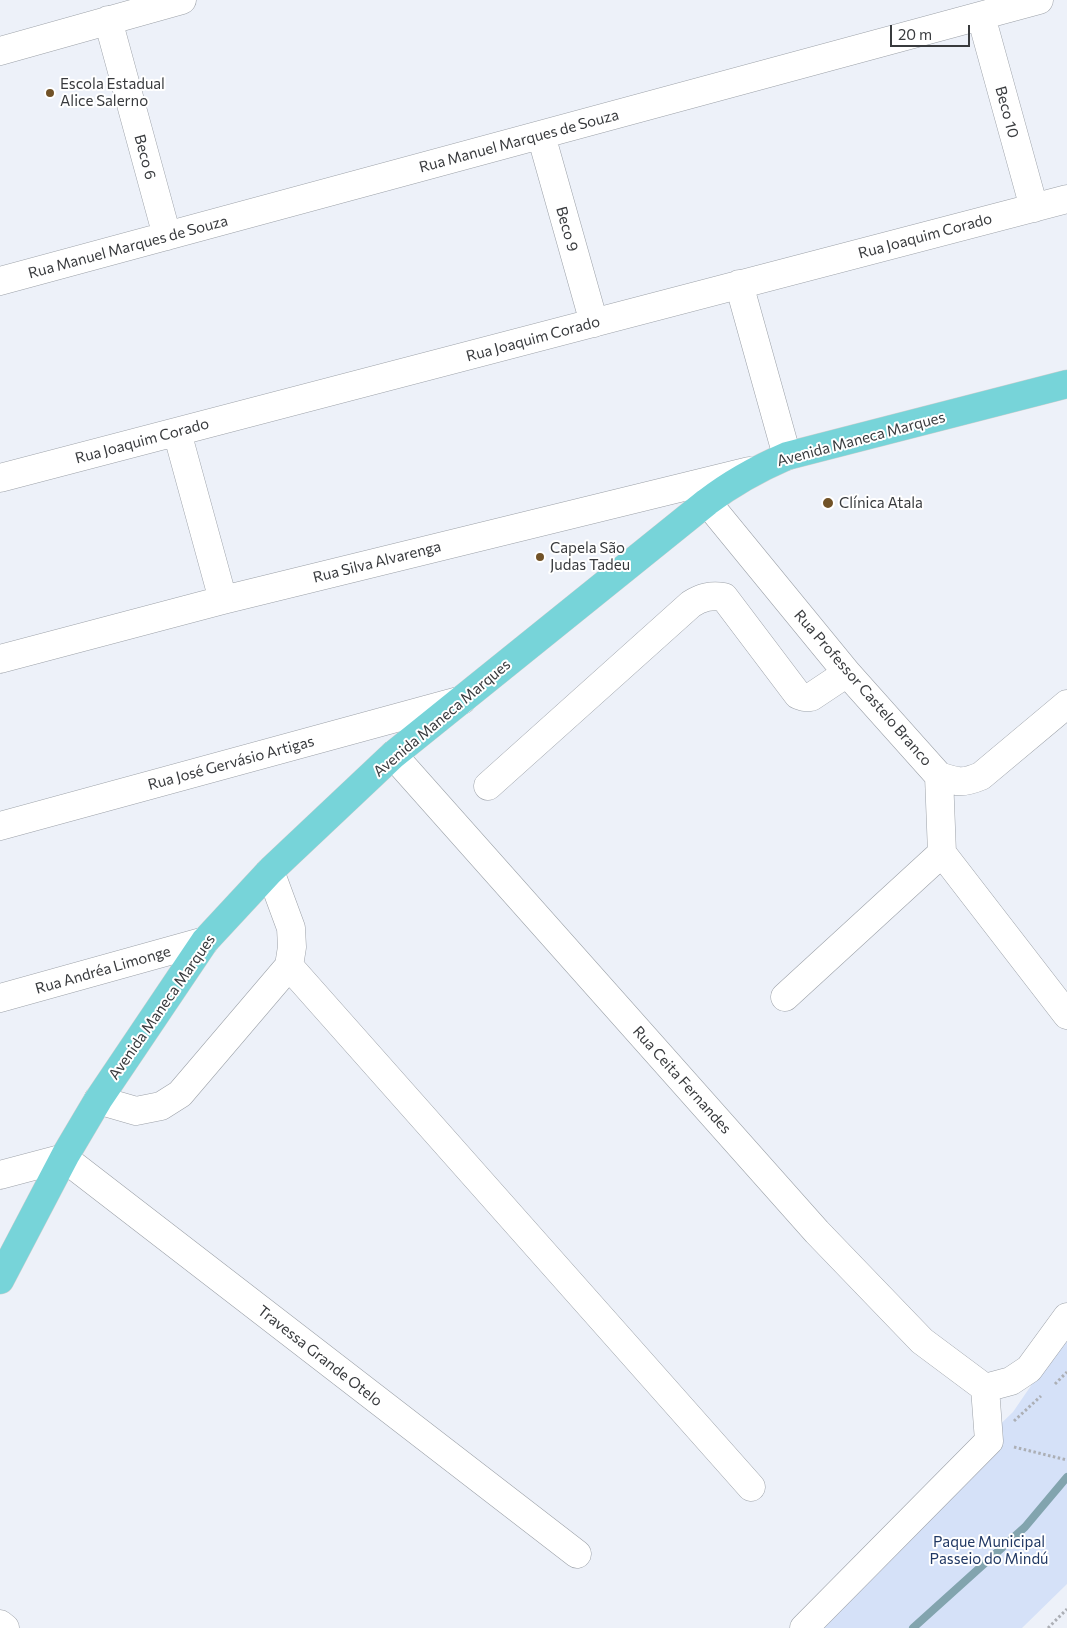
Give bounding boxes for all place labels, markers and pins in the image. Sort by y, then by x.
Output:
place label: Escola Estadual Alice Salerno [60,75,165,110]
marker: Escola Estadual Alice Salerno [44,87,56,99]
place label: Clínica Atala [839,494,923,512]
marker: Clínica Atala [821,496,835,510]
place label: Capela São Judas Tadeu [550,539,630,574]
marker: Capela São Judas Tadeu [534,551,546,563]

